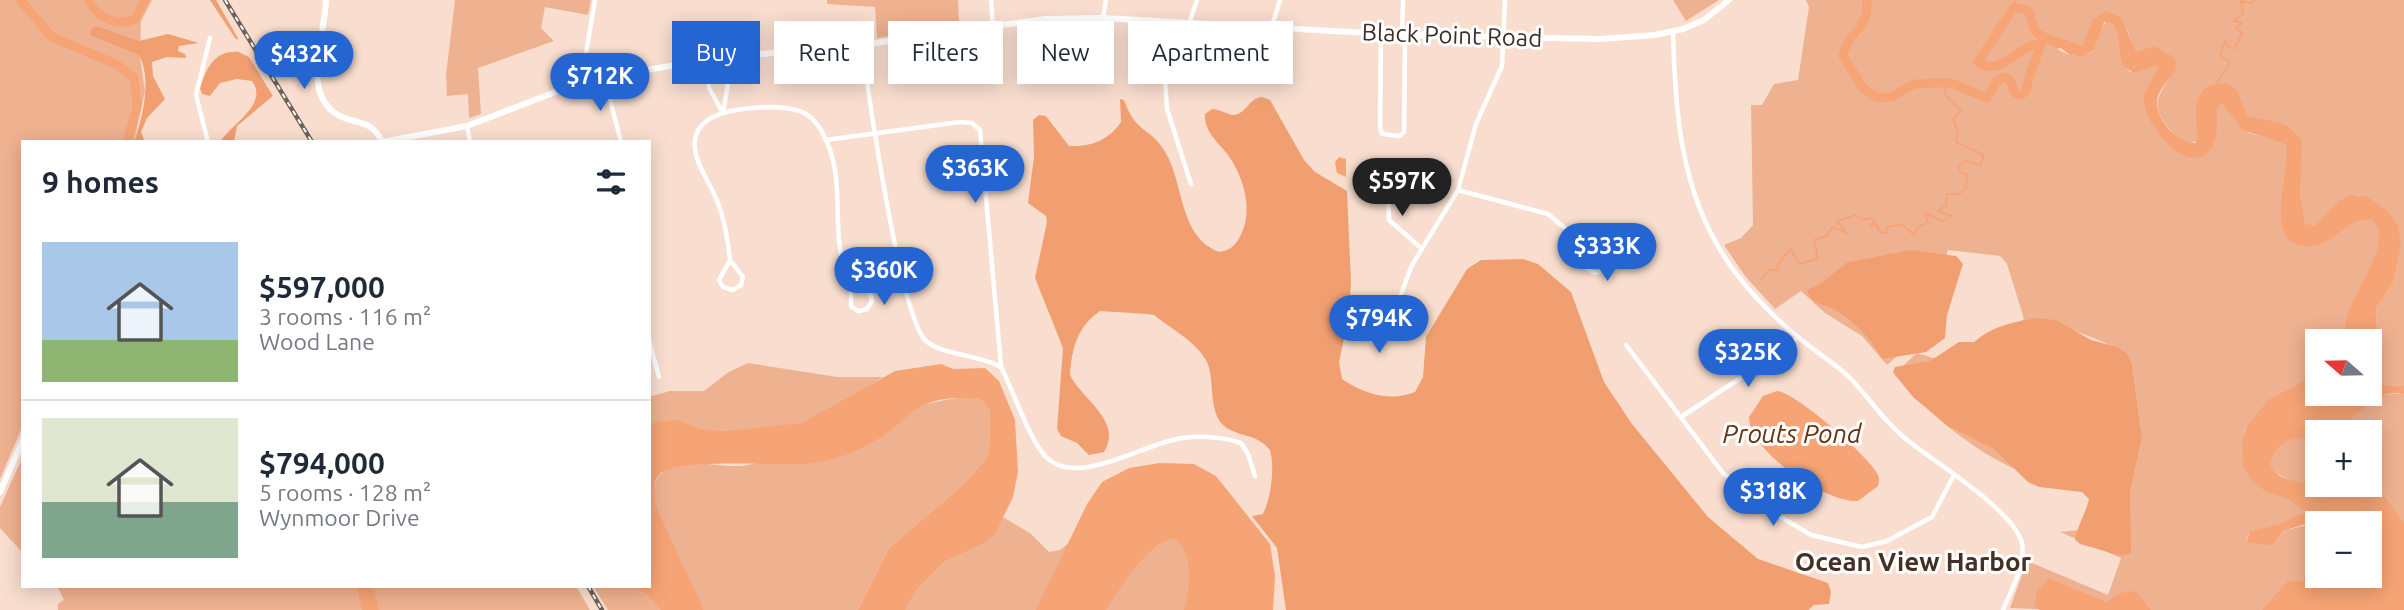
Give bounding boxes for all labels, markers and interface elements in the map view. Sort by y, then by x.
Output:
street label: Black Point Road [1361,18,1543,52]
chip: Buy [672,21,760,84]
chip: Rent [774,21,874,84]
chip: Filters [888,21,1003,84]
chip: New [1017,21,1114,84]
chip: Apartment [1128,21,1293,84]
pin: $432K [255,32,353,91]
text: $432K [270,41,338,66]
pin: $712K [551,54,649,113]
text: $712K [566,63,634,88]
pin: $363K [926,146,1024,205]
text: $363K [941,155,1009,180]
pin: $597K [1353,158,1451,218]
icon: filters [592,163,630,201]
text: 9 homes [42,165,159,199]
text: $597K [1368,168,1436,193]
pin: $333K [1558,224,1656,283]
text: $333K [1573,233,1641,258]
pin: $360K [835,247,933,307]
text: $360K [850,257,918,282]
icon: home [98,270,182,354]
text: $597,000 [259,270,385,304]
pin: $794K [1330,296,1428,355]
text: 3 rooms · 116 m² [259,304,431,329]
text: $794K [1345,305,1413,330]
text: Wood Lane [259,329,375,354]
north arrow [2305,329,2382,406]
map controls [2305,329,2382,588]
pin: $325K [1699,330,1797,389]
text: $325K [1714,339,1782,364]
water label: Prouts Pond [1723,419,1863,448]
button: + [2305,420,2382,497]
icon: home [98,446,182,530]
text: $794,000 [259,446,385,480]
pin: $318K [1724,468,1822,528]
text: $318K [1739,478,1807,503]
text: 5 rooms · 128 m² [259,480,431,505]
text: Wynmoor Drive [259,505,420,530]
button: − [2305,511,2382,588]
district label: Ocean View Harbor [1795,547,2032,576]

